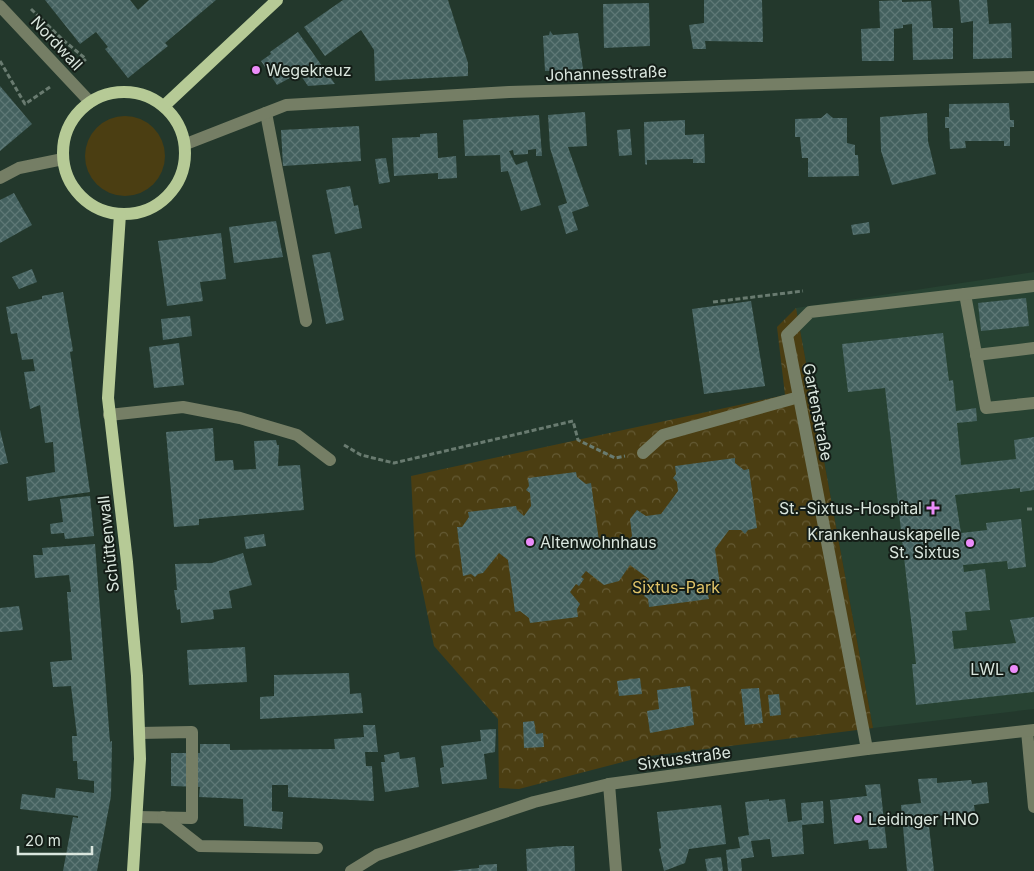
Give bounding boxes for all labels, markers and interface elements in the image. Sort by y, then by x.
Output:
street label: Nordwall [27,12,87,74]
place label: Wegekreuz [266,60,352,80]
street label: Johannesstraße [545,61,667,85]
marker: Wegekreuz [250,64,262,76]
street label: Gartenstraße [799,362,837,462]
street label: Schüttenwall [93,495,123,593]
place label: St.-Sixtus-Hospital [779,498,922,518]
marker: St.-Sixtus-Hospital [926,501,940,515]
place label: Krankenhauskapelle St. Sixtus [807,524,960,562]
place label: Altenwohnhaus [540,532,657,552]
marker: Altenwohnhaus [524,536,536,548]
marker: Krankenhauskapelle St. Sixtus [964,537,976,549]
park label: Sixtus-Park [632,577,720,597]
place label: LWL [970,659,1004,679]
marker: LWL [1008,663,1020,675]
street label: Sixtusstraße [636,742,732,774]
place label: Leidinger HNO [868,809,979,829]
marker: Leidinger HNO [852,813,864,825]
scale bar [18,824,91,856]
text: 20 m [25,831,61,850]

